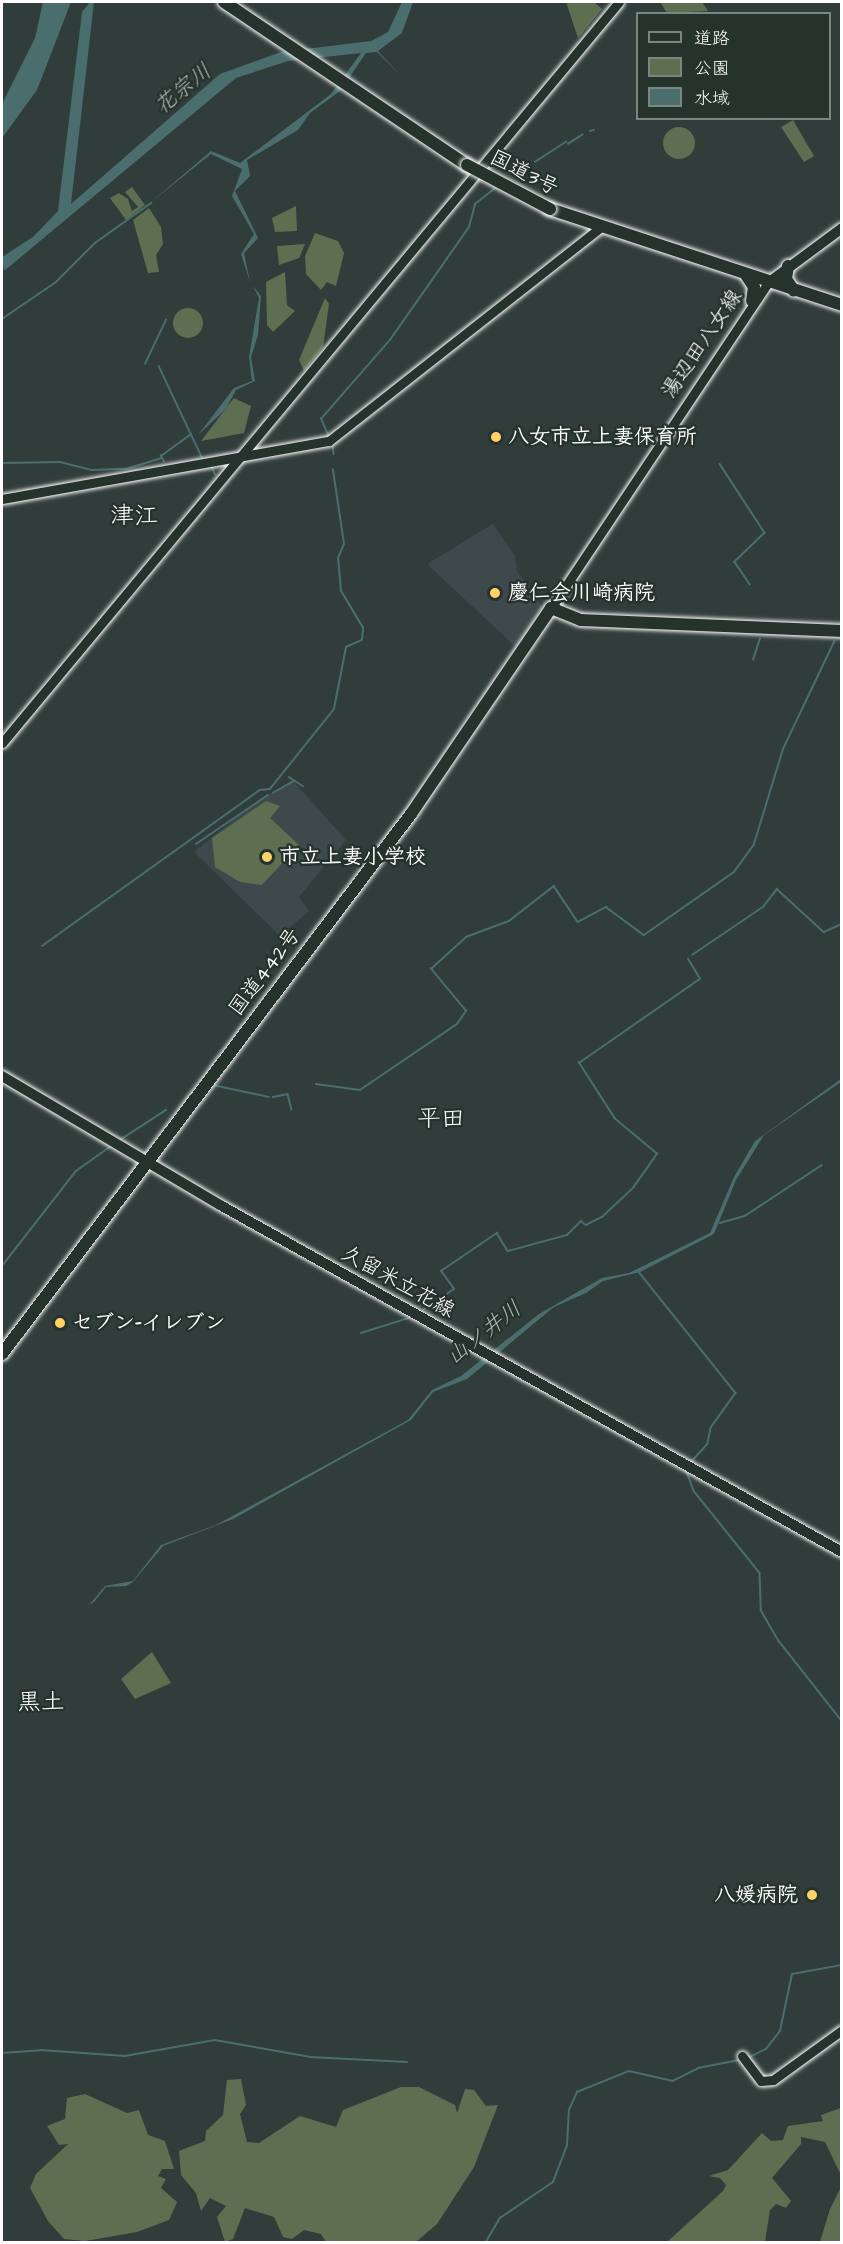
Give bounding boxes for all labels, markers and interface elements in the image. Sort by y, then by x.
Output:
legend [636,12,831,120]
text: 道路 [694,26,730,51]
text: 公園 [694,56,730,81]
water label: 花宗川 [149,58,217,120]
text: 水域 [694,86,730,111]
street label: 国道3号 [485,145,563,201]
street label: 湯辺田八女線 [656,285,748,403]
place label: 八女市立上妻保育所 [508,424,697,450]
marker: 八女市立上妻保育所 [489,430,503,444]
district label: 津江 [110,503,158,531]
place label: 慶仁会川崎病院 [508,580,655,606]
marker: 慶仁会川崎病院 [486,584,504,602]
place label: 市立上妻小学校 [279,844,426,870]
marker: 市立上妻小学校 [260,850,274,864]
street label: 国道442号 [224,923,306,1021]
district label: 平田 [417,1106,465,1134]
street label: 久留米立花線 [337,1240,459,1324]
water label: 山ノ井川 [441,1296,527,1370]
place label: セブン-イレブン [72,1310,226,1336]
marker: セブン-イレブン [53,1316,67,1330]
district label: 黒土 [17,1689,65,1717]
place label: 八媛病院 [714,1882,798,1908]
marker: 八媛病院 [803,1886,821,1904]

